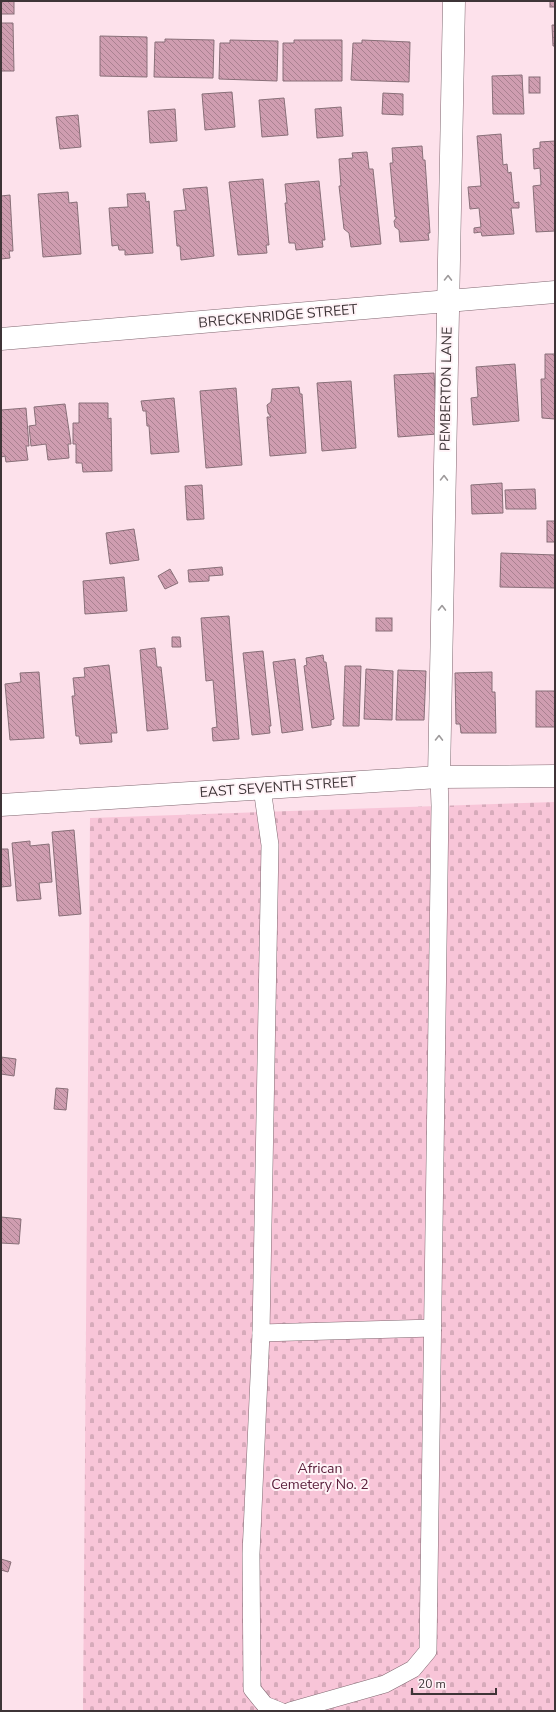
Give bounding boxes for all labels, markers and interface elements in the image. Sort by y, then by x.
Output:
one-way arrow [444,275,453,281]
street label: BRECKENRIDGE STREET [198,300,359,332]
street label: PEMBERTON LANE [435,327,457,451]
one-way arrow [440,475,449,481]
one-way arrow [438,605,446,611]
one-way arrow [435,735,444,741]
street label: EAST SEVENTH STREET [199,772,357,802]
park label: African Cemetery No. 2 [271,1459,369,1494]
scale bar [412,1670,496,1696]
text: 20 m [418,1676,446,1692]

